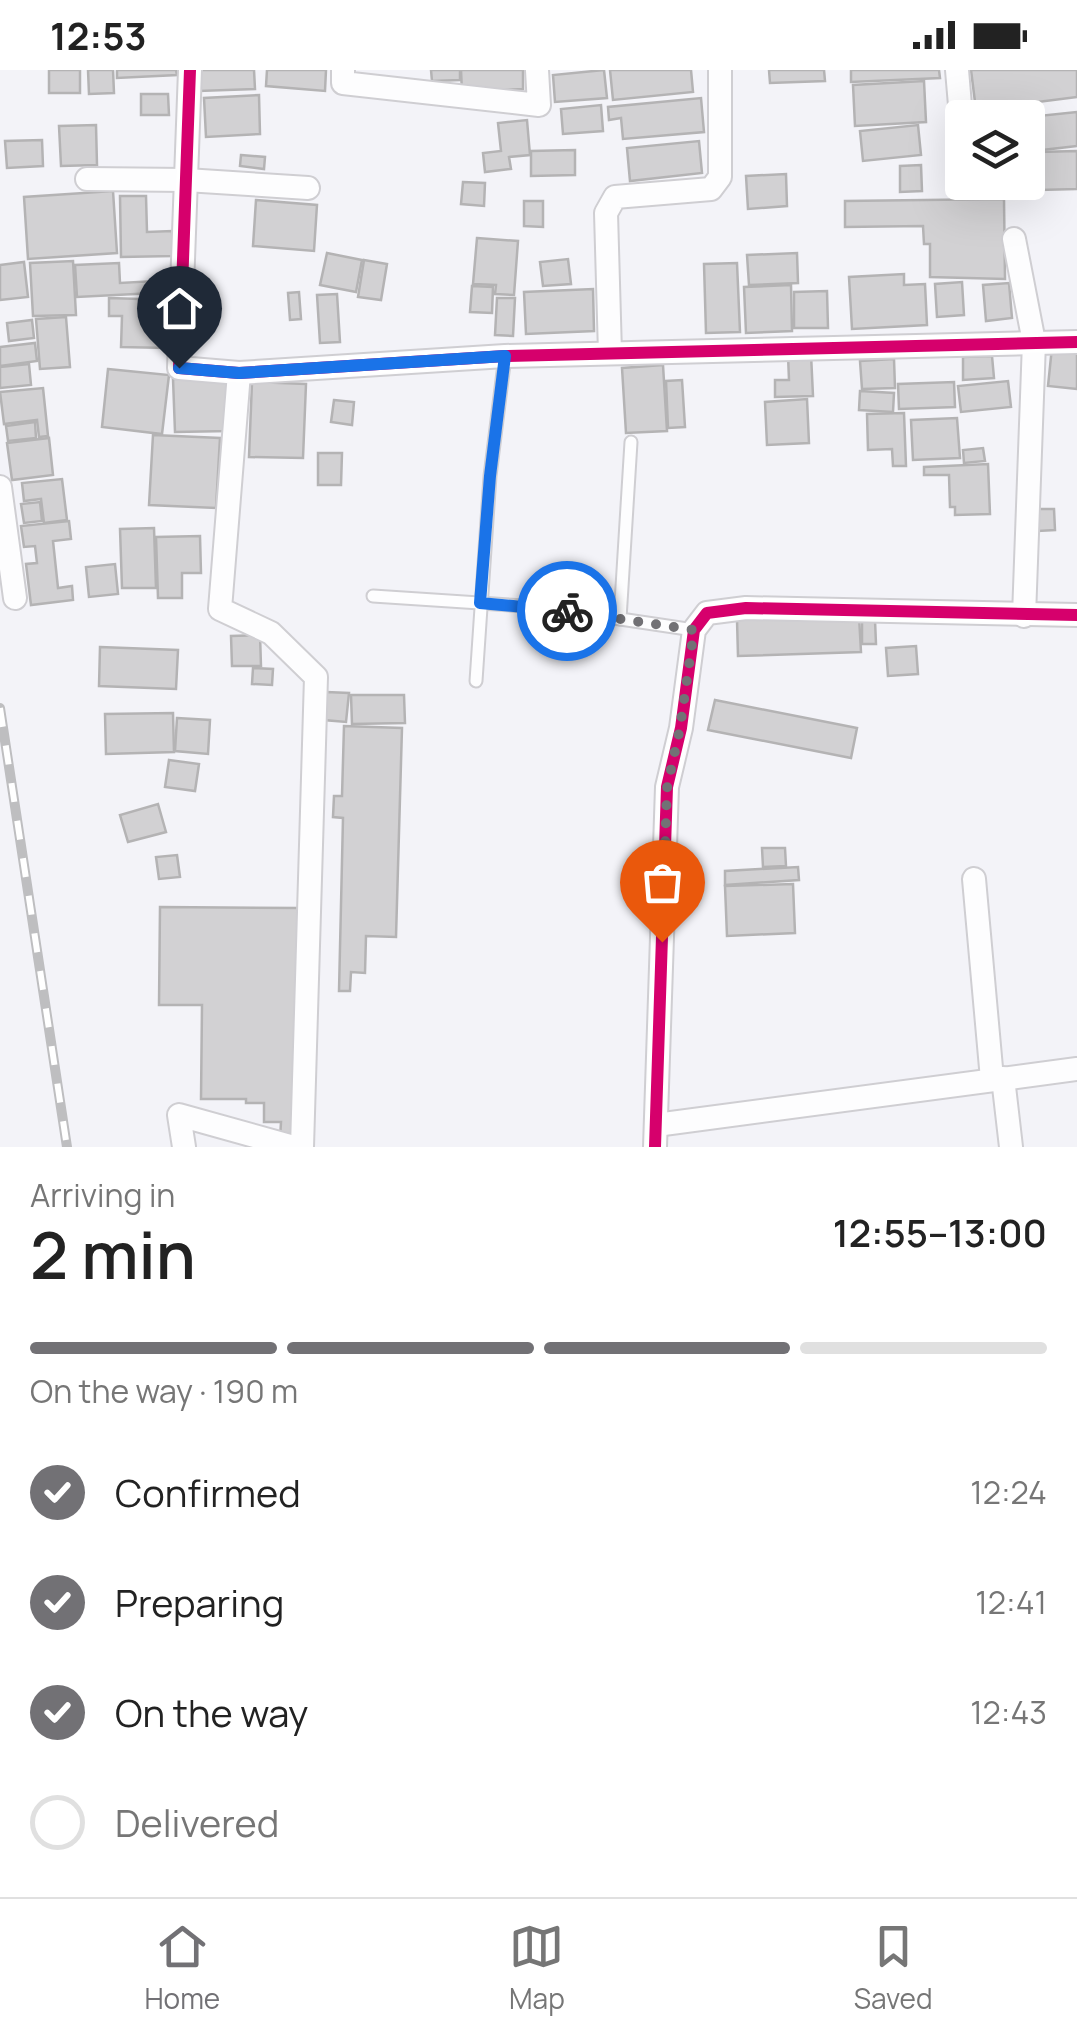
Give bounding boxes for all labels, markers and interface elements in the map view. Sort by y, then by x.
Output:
text: 12:53 [50,9,147,61]
map controls [945,100,1045,200]
button: layers [945,100,1045,200]
pin [137,266,222,369]
icon: home [152,281,207,336]
courier [517,561,617,661]
icon: bike [540,584,595,639]
pin [620,840,705,943]
icon: bag [635,855,690,910]
text: Arriving in [30,1173,175,1217]
text: 12:55–13:00 [833,1206,1047,1258]
text: 2 min [30,1210,196,1299]
text: On the way · 190 m [30,1369,298,1413]
icon: check [30,1465,85,1520]
text: Confirmed [115,1466,301,1518]
text: 12:24 [970,1470,1047,1514]
icon: check [30,1575,85,1630]
text: Preparing [115,1576,284,1628]
text: 12:41 [975,1580,1047,1624]
icon: check [30,1685,85,1740]
text: On the way [115,1686,308,1738]
text: 12:43 [970,1690,1047,1734]
text: Delivered [115,1796,279,1848]
tab: Home [144,1919,220,2017]
tab: Map [509,1919,565,2017]
tab: Saved [854,1919,933,2017]

